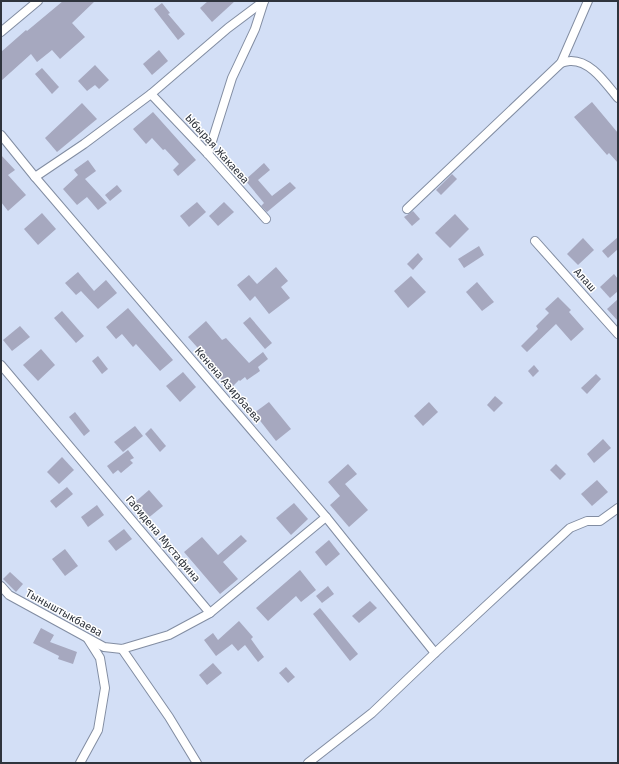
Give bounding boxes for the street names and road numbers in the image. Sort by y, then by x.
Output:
street label: Ыбырая Жакаева [182,111,252,187]
street label: Алаш [571,265,599,295]
street label: Кенена Азирбаева [192,345,264,425]
street label: Габидена Мустафина [123,493,203,585]
street label: Тыныштыкбаева [23,587,105,639]

